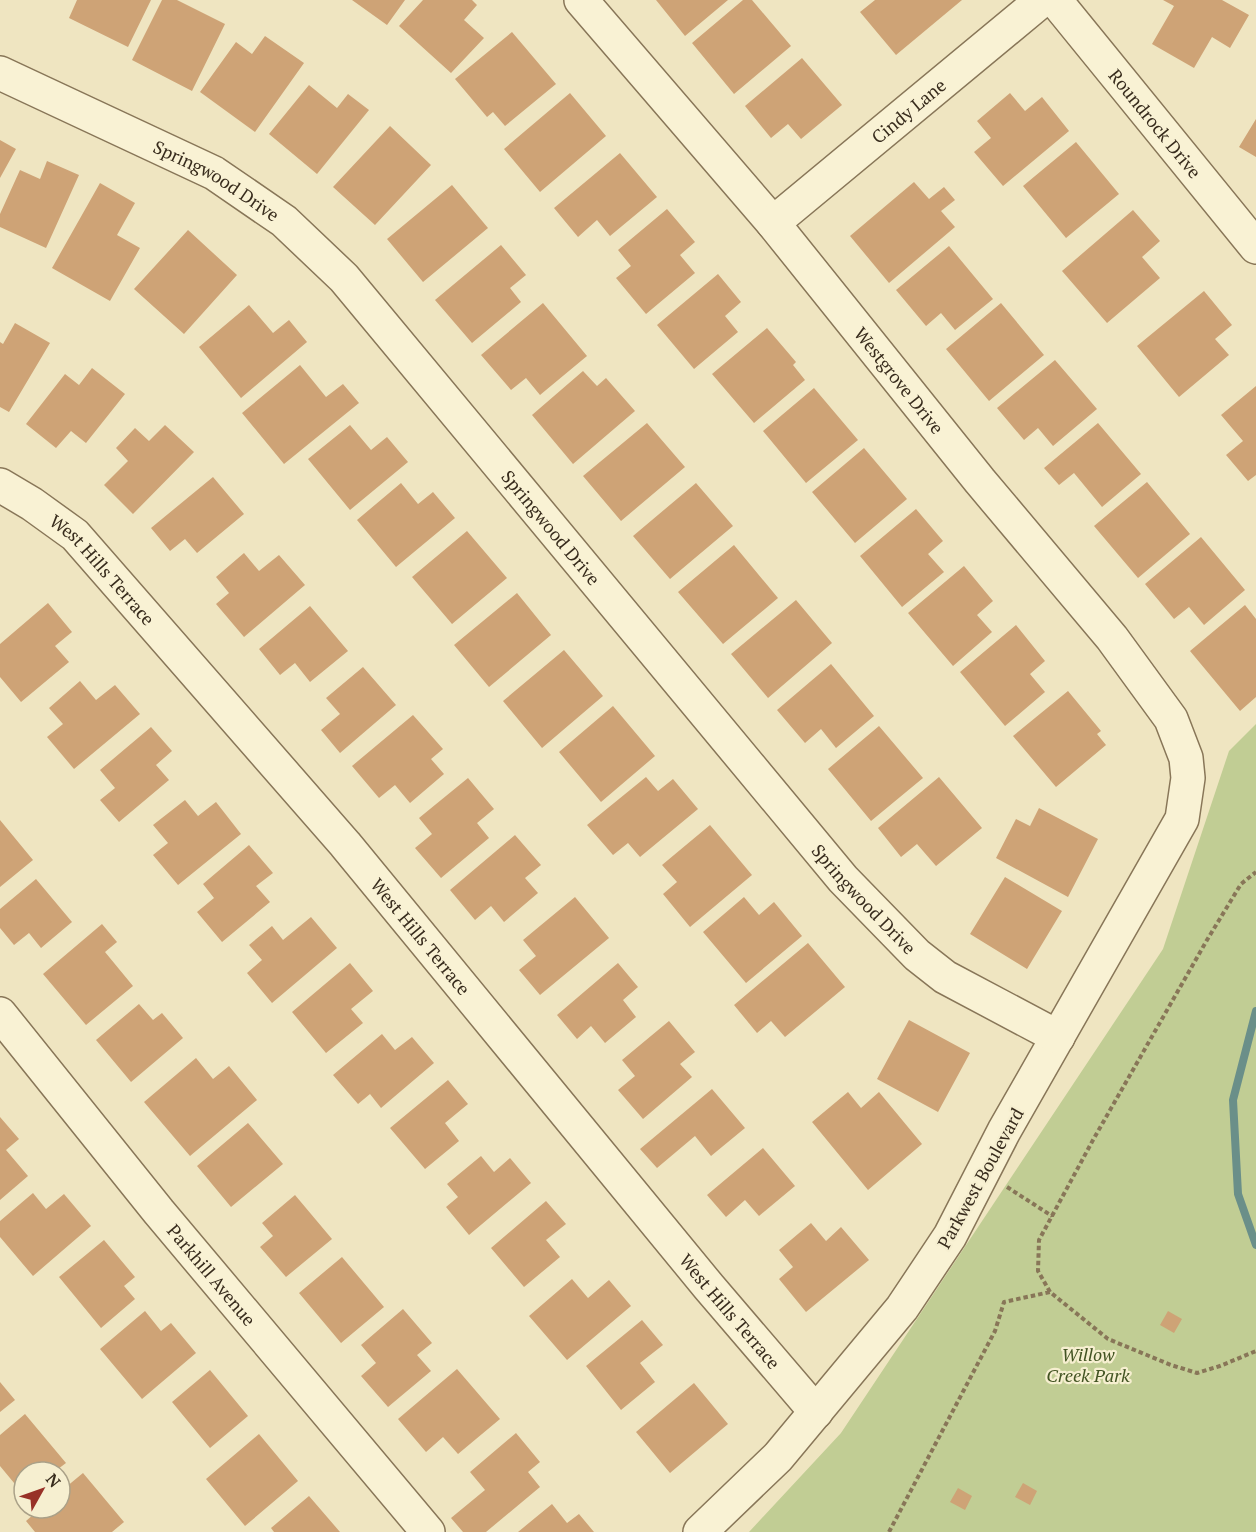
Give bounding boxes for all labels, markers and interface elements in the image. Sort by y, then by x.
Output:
street label: Roundrock Drive [1104,64,1207,183]
street label: Cindy Lane [866,73,951,149]
street label: Springwood Drive [150,134,284,226]
street label: Westgrove Drive [849,322,949,439]
street label: Springwood Drive [496,465,606,590]
street label: West Hills Terrace [45,509,160,630]
street label: Springwood Drive [807,839,922,959]
street label: West Hills Terrace [366,873,476,1000]
street label: Parkwest Boulevard [931,1103,1029,1253]
street label: Parkhill Avenue [162,1219,261,1331]
street label: West Hills Terrace [674,1248,786,1374]
park label: Willow Creek Park [1046,1342,1130,1387]
north arrow [12,1460,72,1520]
text: N [41,1469,66,1492]

